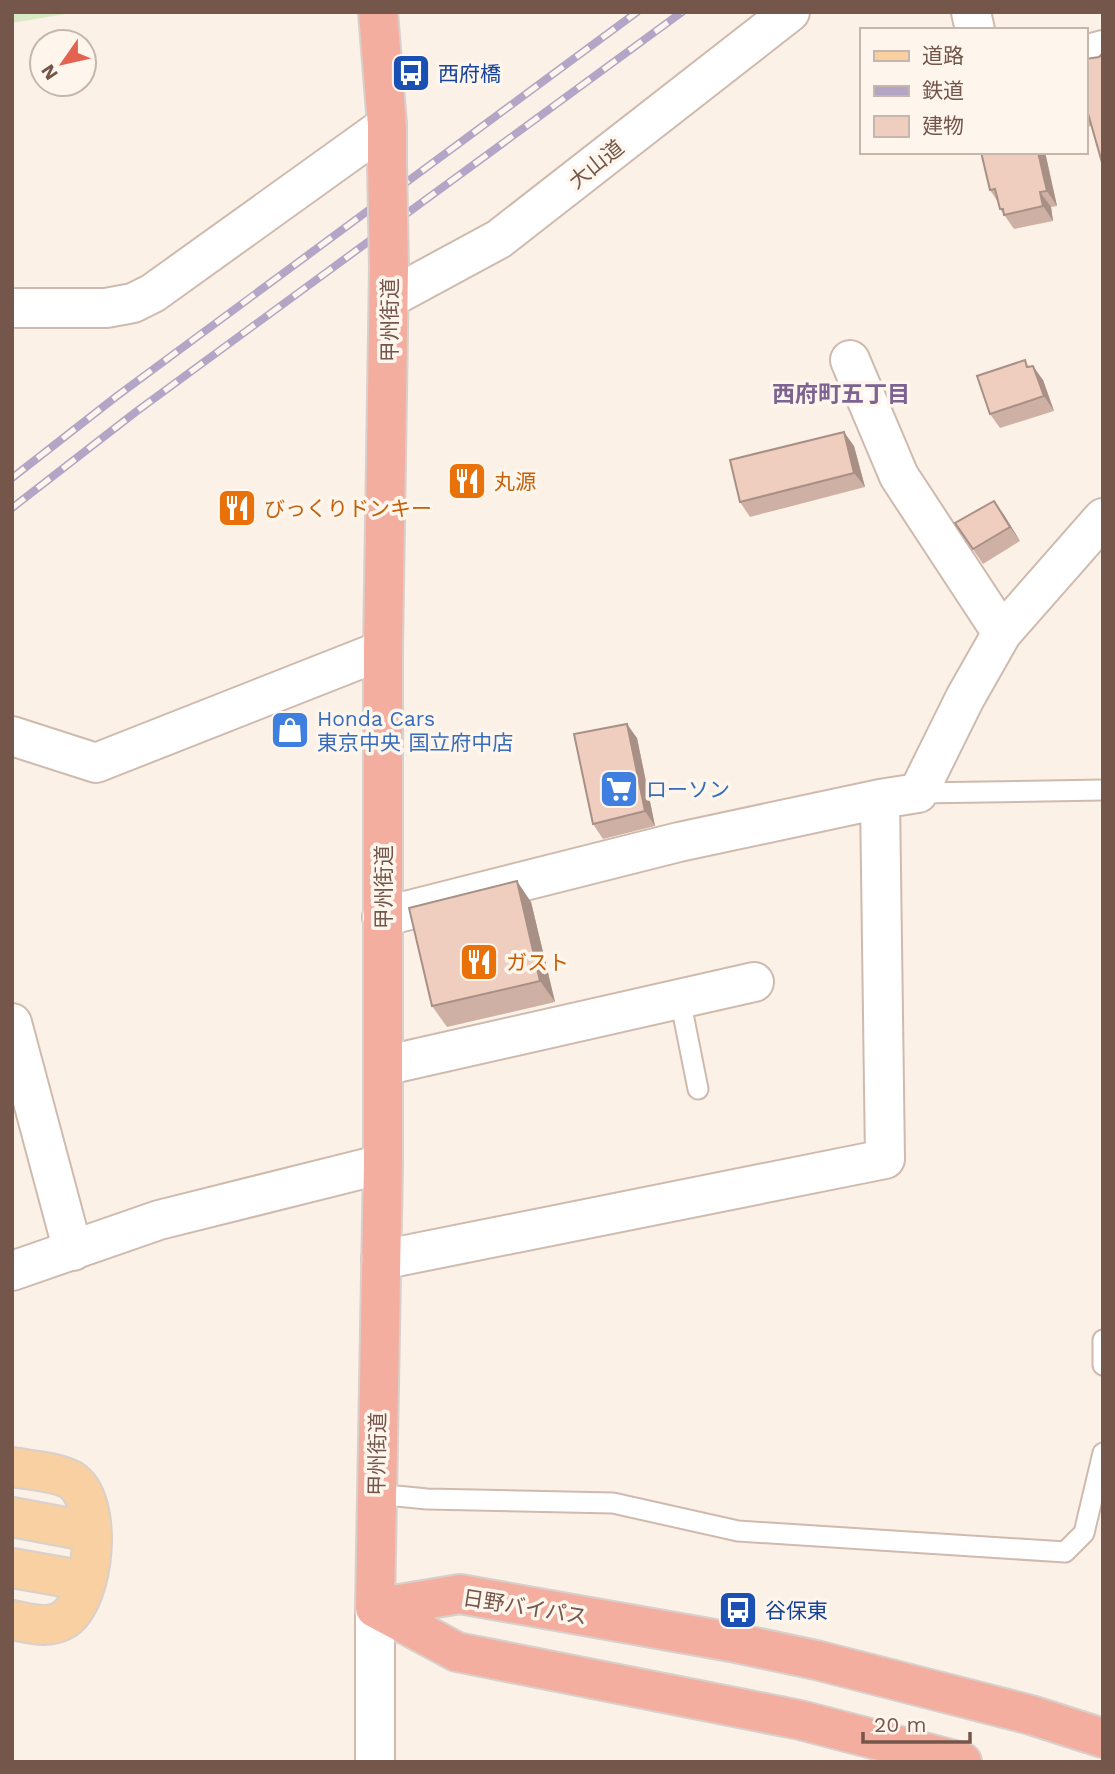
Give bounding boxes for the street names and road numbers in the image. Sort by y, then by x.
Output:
street label: 大山道 [564,134,628,194]
street label: 甲州街道 [377,278,402,362]
street label: 甲州街道 [371,845,396,929]
street label: 甲州街道 [364,1412,390,1496]
street label: 日野バイパス [461,1585,589,1629]

